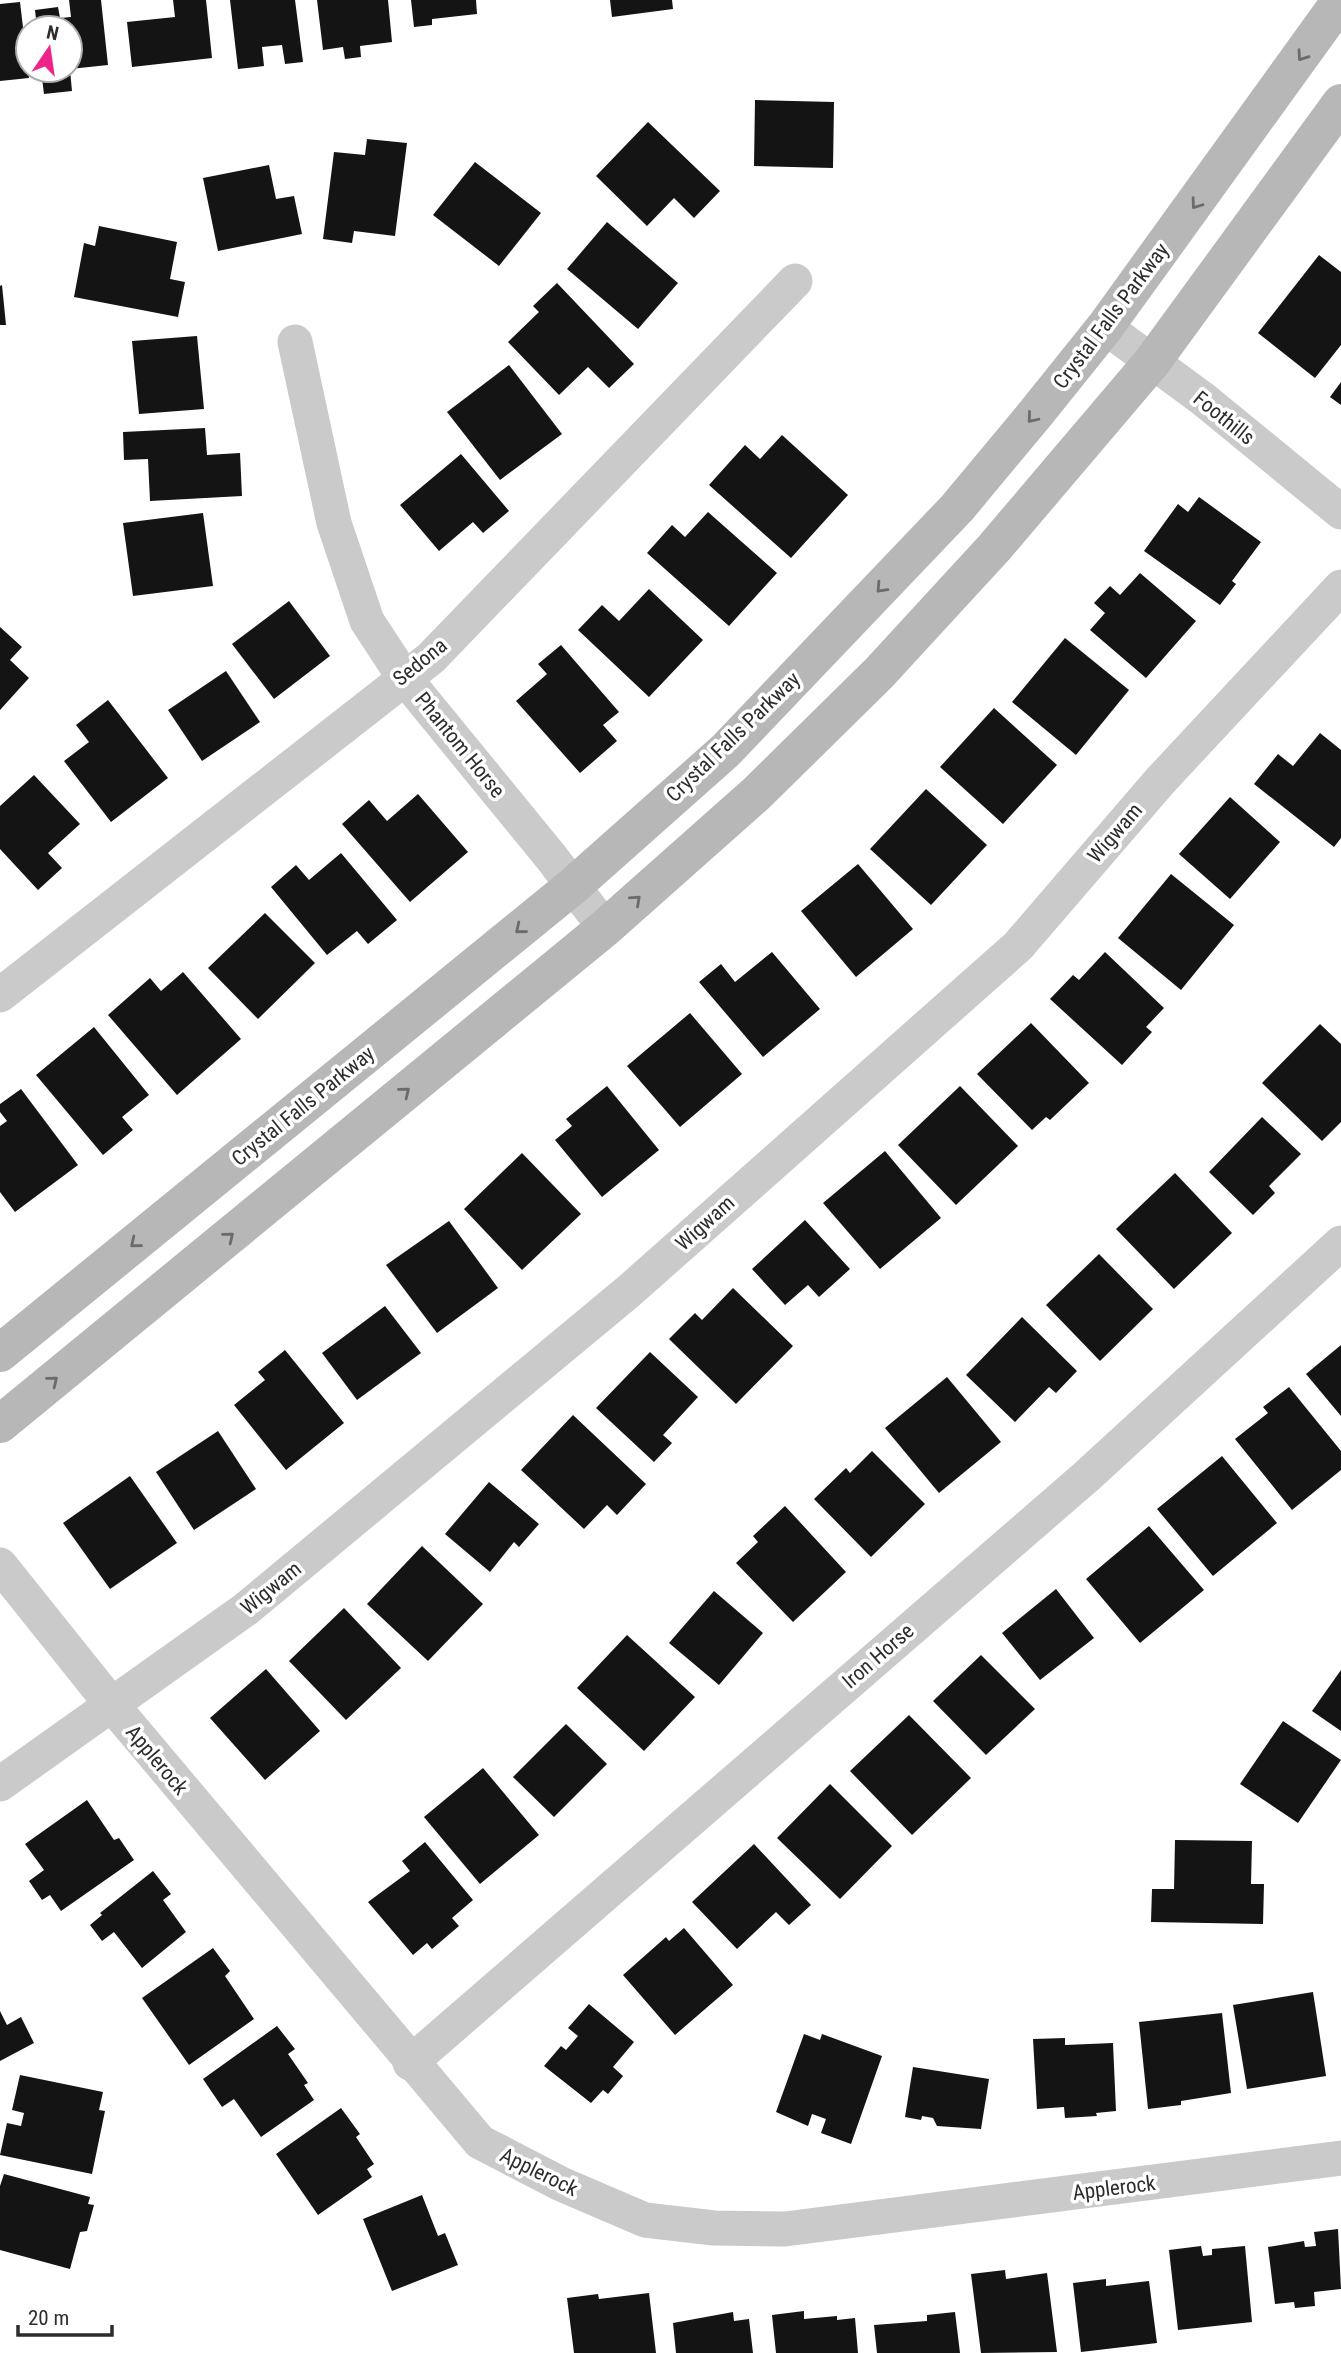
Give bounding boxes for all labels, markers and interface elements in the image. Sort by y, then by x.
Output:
north arrow [14,14,84,84]
text: N [44,20,61,45]
one-way arrow [1298,48,1310,61]
one-way arrow [1191,196,1204,209]
street label: Crystal Falls Parkway [1048,238,1174,394]
street label: Foothills [1189,386,1259,450]
one-way arrow [1027,410,1040,423]
one-way arrow [876,580,889,593]
street label: Sedona [388,633,452,691]
street label: Crystal Falls Parkway [661,667,805,807]
street label: Phantom Horse [410,687,510,803]
street label: Wigwam [1083,798,1147,868]
one-way arrow [628,896,641,908]
one-way arrow [516,920,528,933]
street label: Crystal Falls Parkway [227,1041,379,1171]
one-way arrow [397,1088,409,1101]
street label: Wigwam [671,1190,739,1256]
one-way arrow [221,1232,233,1245]
one-way arrow [130,1234,142,1247]
one-way arrow [44,1377,57,1389]
street label: Wigwam [236,1556,306,1620]
street label: Iron Horse [838,1619,919,1693]
street label: Applerock [121,1720,193,1800]
street label: Applerock [496,2143,582,2201]
street label: Applerock [1071,2171,1157,2205]
scale bar [18,2294,112,2338]
text: 20 m [28,2306,69,2330]

